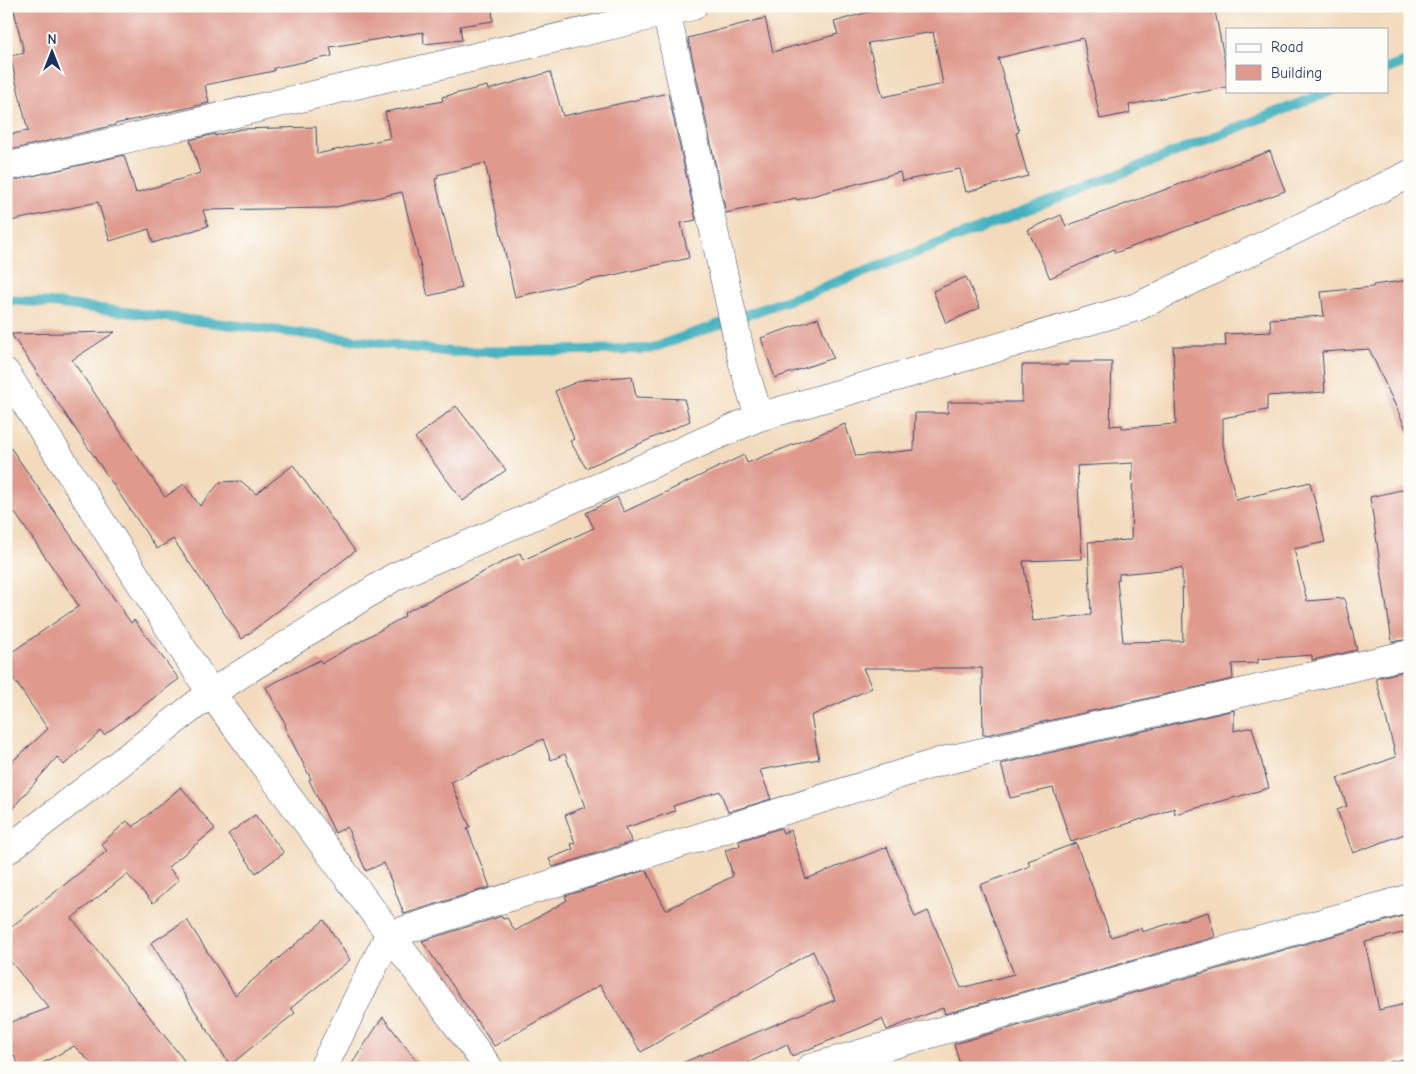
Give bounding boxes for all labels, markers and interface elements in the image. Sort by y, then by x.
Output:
north arrow [28,28,78,78]
legend [1226,28,1388,92]
text: N [47,31,57,48]
text: Road [1271,38,1303,56]
text: Building [1271,64,1322,82]

